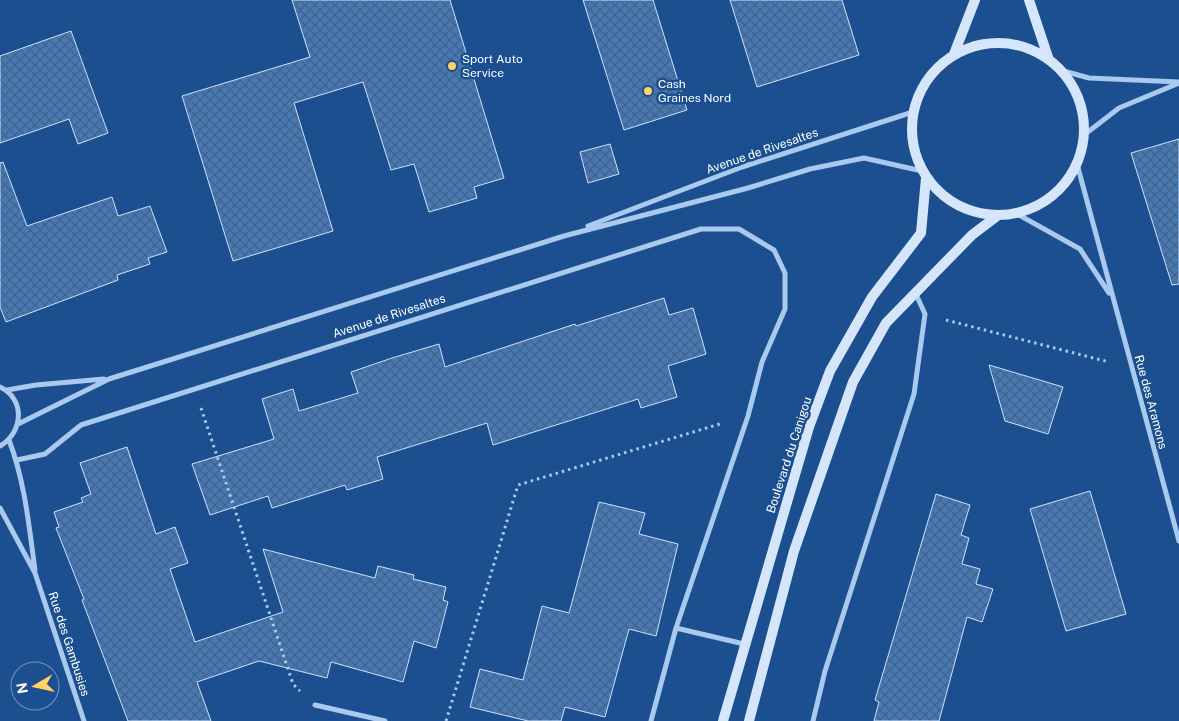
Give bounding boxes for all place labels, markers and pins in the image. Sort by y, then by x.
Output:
place label: Sport Auto Service [462,52,523,80]
marker: Sport Auto Service [446,60,458,72]
place label: Cash Graines Nord [658,77,731,105]
marker: Cash Graines Nord [642,85,654,97]

